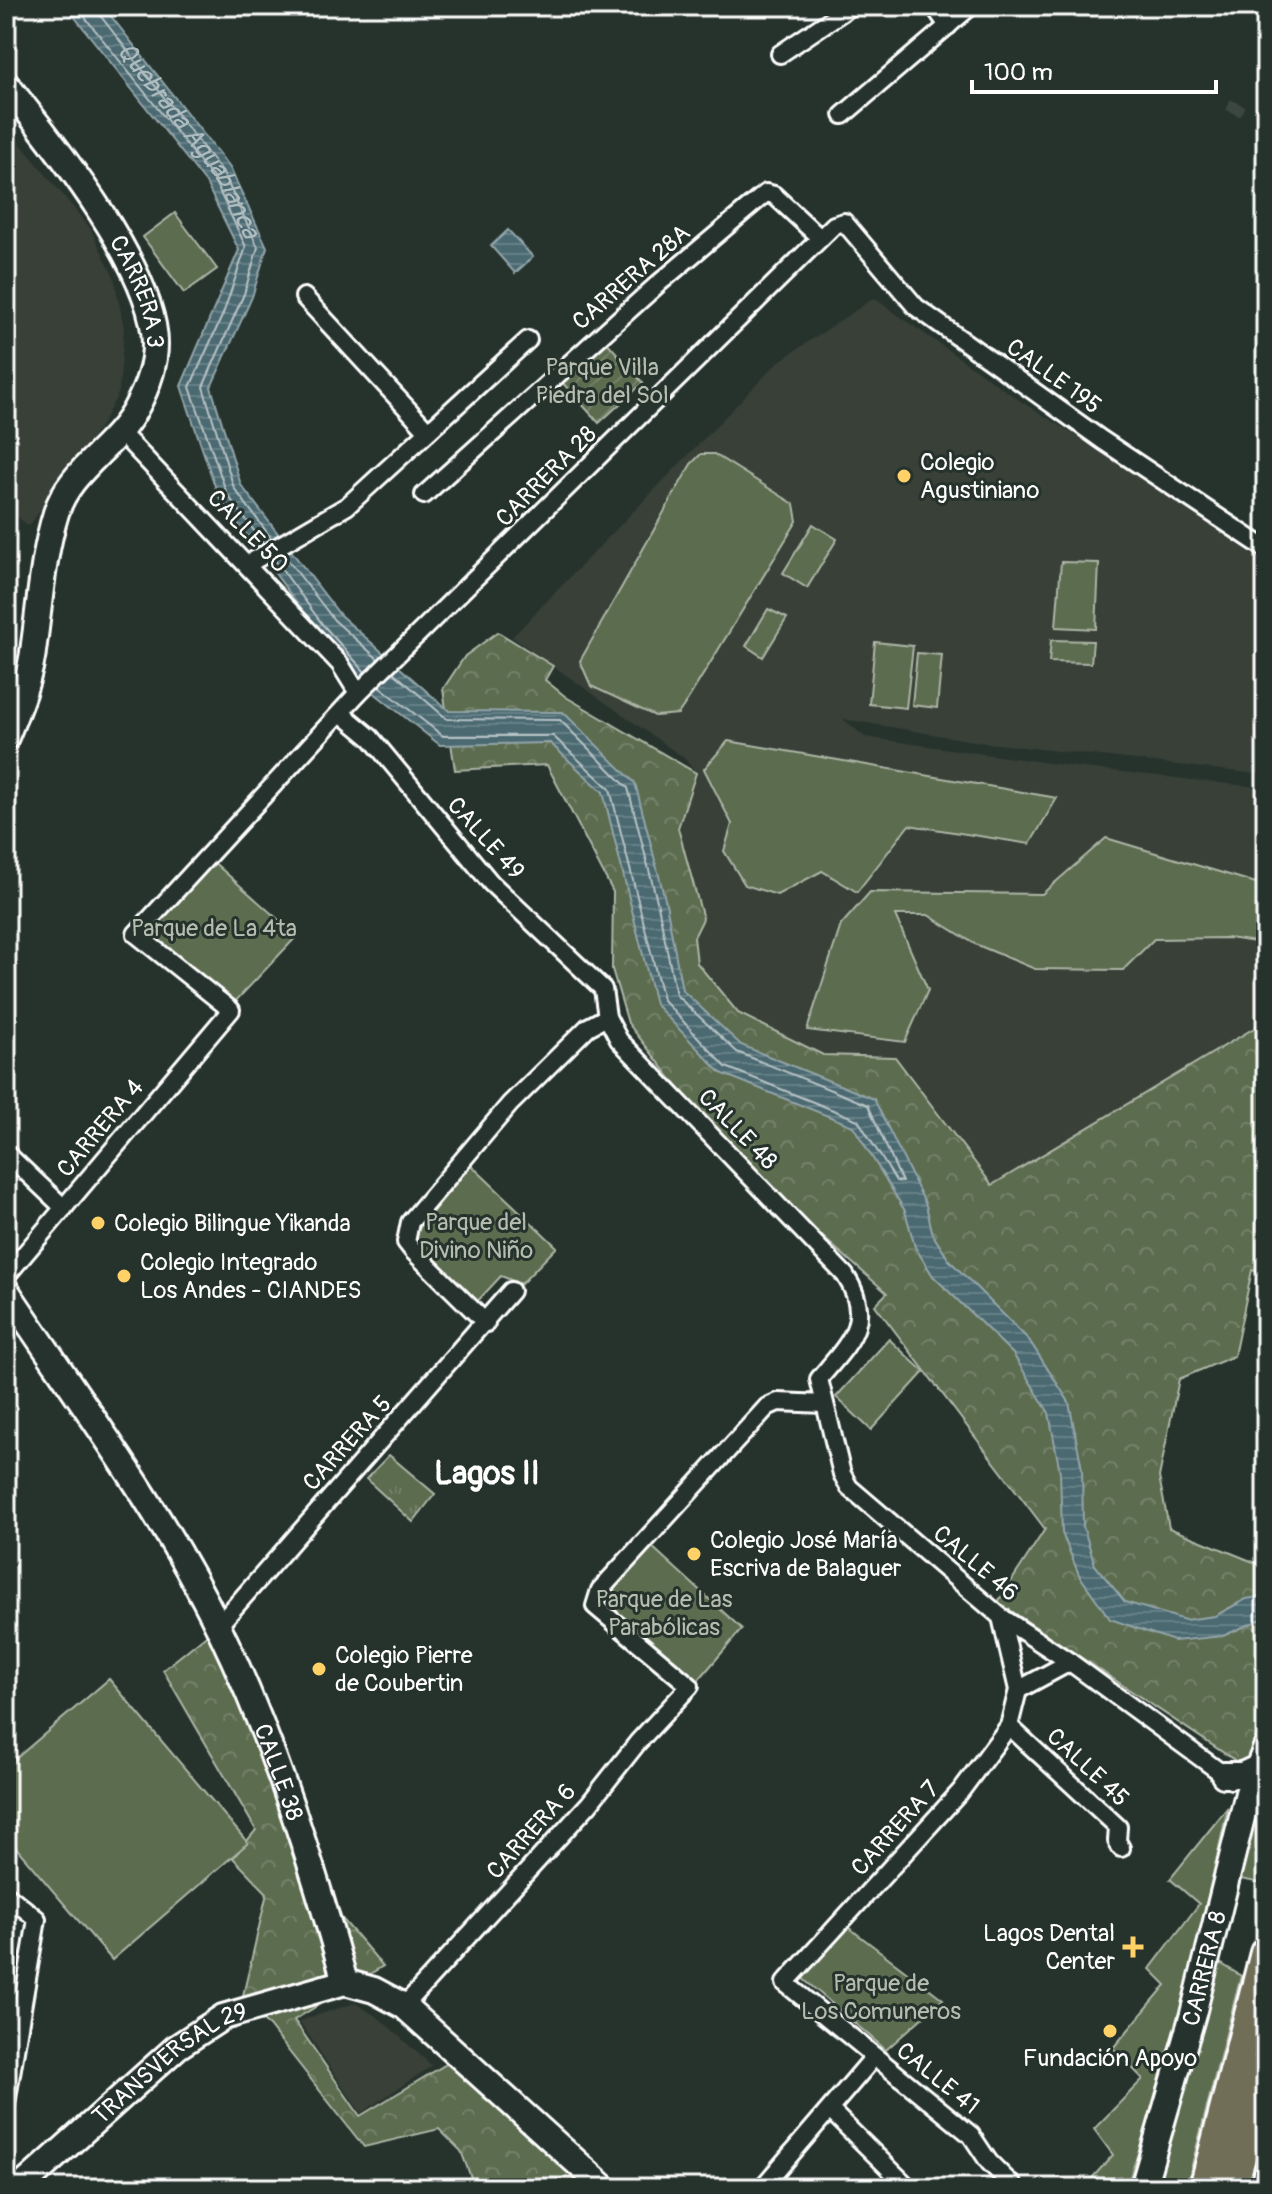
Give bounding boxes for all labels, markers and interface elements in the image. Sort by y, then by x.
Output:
water label: Quebrada Aguablanca [110,36,267,245]
scale bar [972,44,1216,94]
text: 100 m [984,58,1053,87]
street label: CARRERA 28A [567,218,696,336]
street label: CARRERA 3 [103,230,169,348]
street label: CALLE 195 [1001,332,1107,420]
park label: Parque Villa Piedra del Sol [535,353,669,410]
street label: CARRERA 28 [490,420,603,533]
place label: Colegio Agustiniano [920,448,1040,505]
marker: Colegio Agustiniano [895,467,913,485]
street label: CALLE 50 [201,484,294,579]
street label: CALLE 49 [441,791,530,886]
park label: Parque de La 4ta [131,914,297,943]
street label: CARRERA 4 [51,1073,150,1183]
street label: CALLE 48 [692,1083,783,1176]
park label: Parque del Divino Niño [419,1208,533,1265]
place label: Colegio Bilingue Yikanda [114,1209,351,1238]
marker: Colegio Bilingue Yikanda [89,1214,107,1232]
place label: Colegio Integrado Los Andes - CIANDES [140,1248,362,1305]
marker: Colegio Integrado Los Andes - CIANDES [115,1267,133,1285]
street label: CARRERA 5 [297,1390,398,1497]
district label: Lagos II [434,1454,540,1494]
street label: CALLE 46 [927,1519,1024,1608]
place label: Colegio José María Escriva de Balaguer [710,1526,902,1583]
marker: Colegio José María Escriva de Balaguer [685,1545,703,1563]
park label: Parque de Las Parabólicas [596,1585,733,1642]
place label: Colegio Pierre de Coubertin [335,1641,473,1698]
marker: Colegio Pierre de Coubertin [310,1660,328,1678]
street label: CALLE 38 [247,1720,309,1824]
street label: CALLE 45 [1040,1722,1135,1813]
street label: CARRERA 7 [845,1775,946,1882]
street label: CARRERA 6 [481,1777,582,1885]
street label: CARRERA 8 [1176,1908,1233,2029]
place label: Lagos Dental Center [983,1919,1115,1976]
marker: Lagos Dental Center [1122,1936,1144,1958]
park label: Parque de Los Comuneros [801,1969,961,2026]
street label: TRANSVERSAL 29 [87,1997,250,2131]
marker: Fundación Apoyo [1101,2022,1119,2040]
street label: CALLE 41 [890,2036,985,2121]
place label: Fundación Apoyo [1023,2044,1197,2073]

